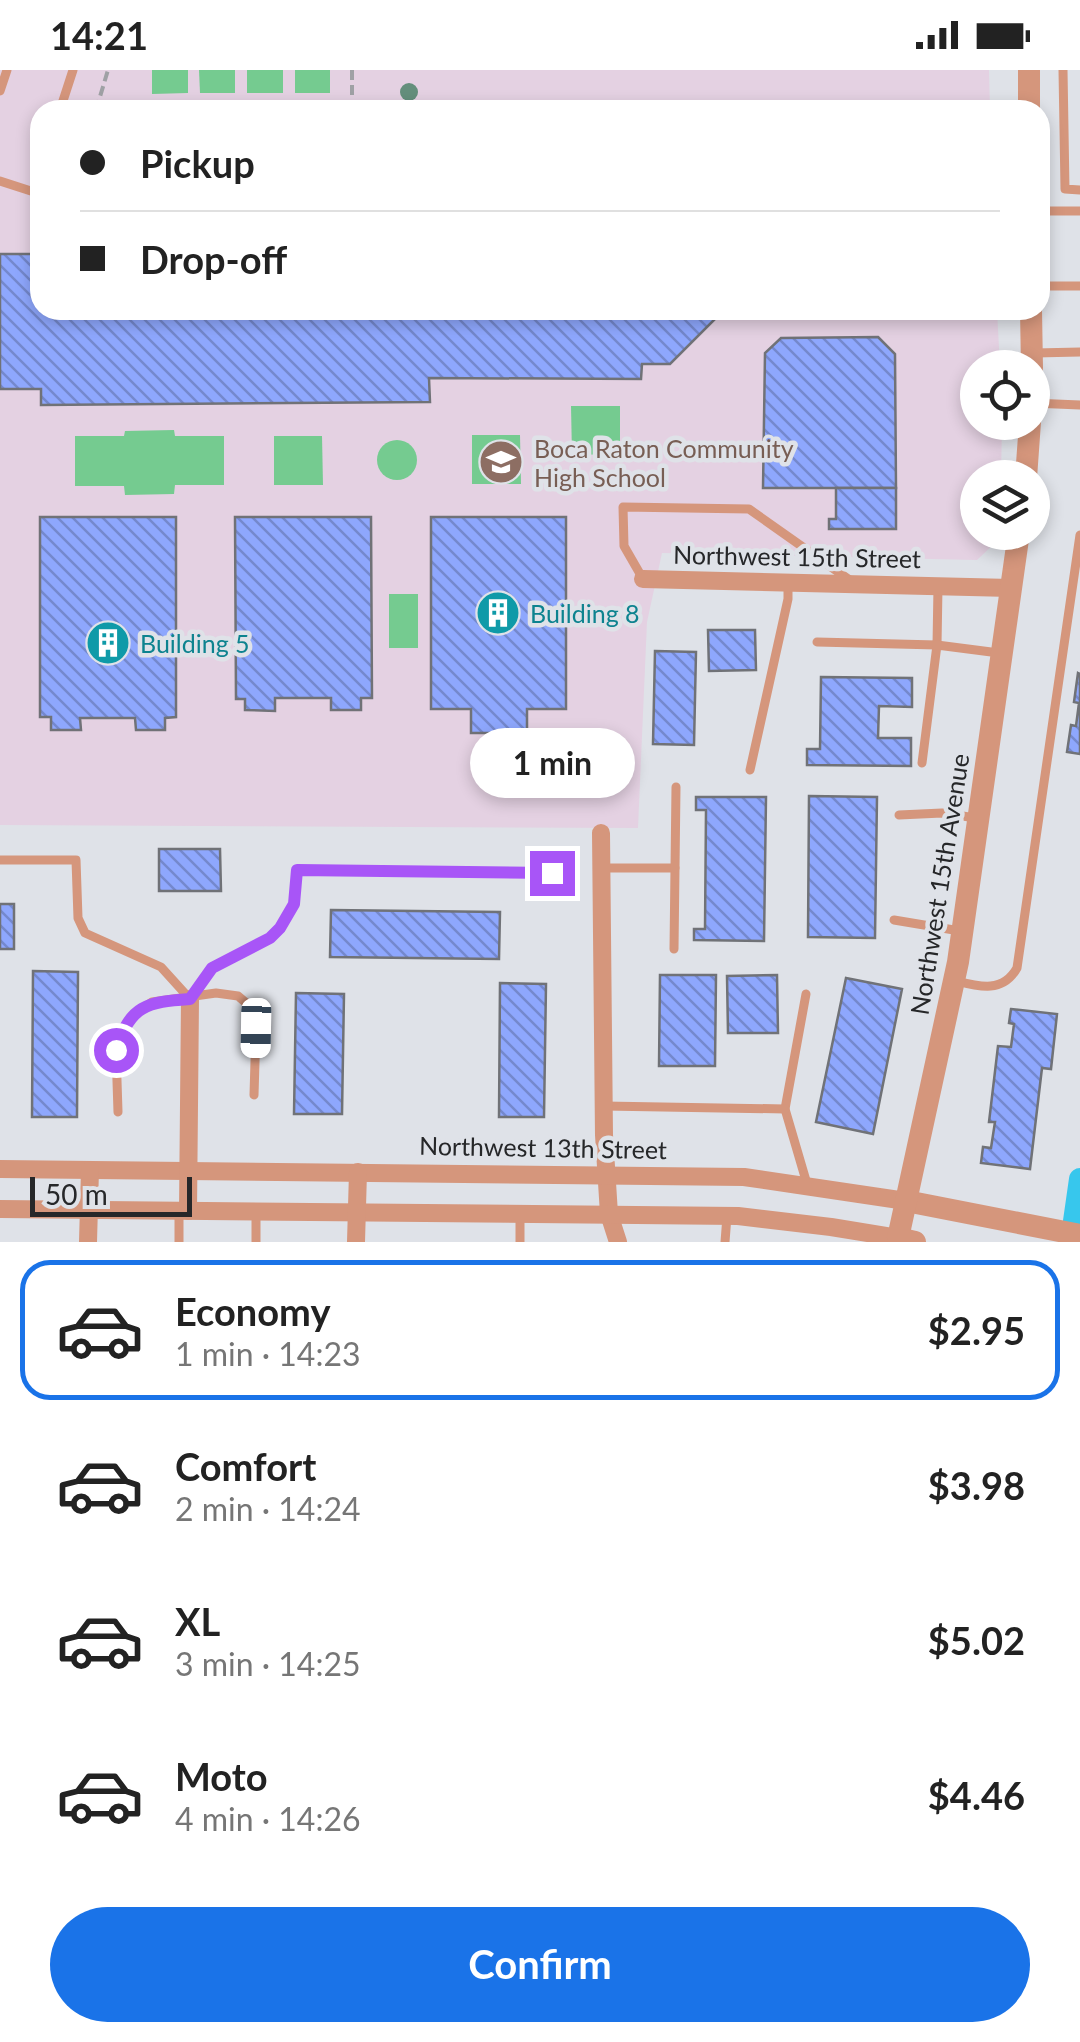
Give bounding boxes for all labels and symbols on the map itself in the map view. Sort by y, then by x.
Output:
place label: Boca Raton Community High School [534,433,794,492]
school or university icon: Boca Raton Community High School [478,439,524,485]
street label: Northwest 15th Street [673,539,921,573]
building icon: Building 8 [475,590,521,636]
place label: Building 8 [530,598,640,628]
building icon: Building 5 [85,620,131,666]
place label: Building 5 [140,628,250,658]
callout: 1 min [470,728,634,798]
street label: Northwest 15th Avenue [904,751,974,1017]
route end [530,851,575,896]
car [240,998,272,1058]
route start [94,1028,139,1073]
street label: Northwest 13th Street [419,1130,667,1164]
scale bar [30,1172,192,1216]

